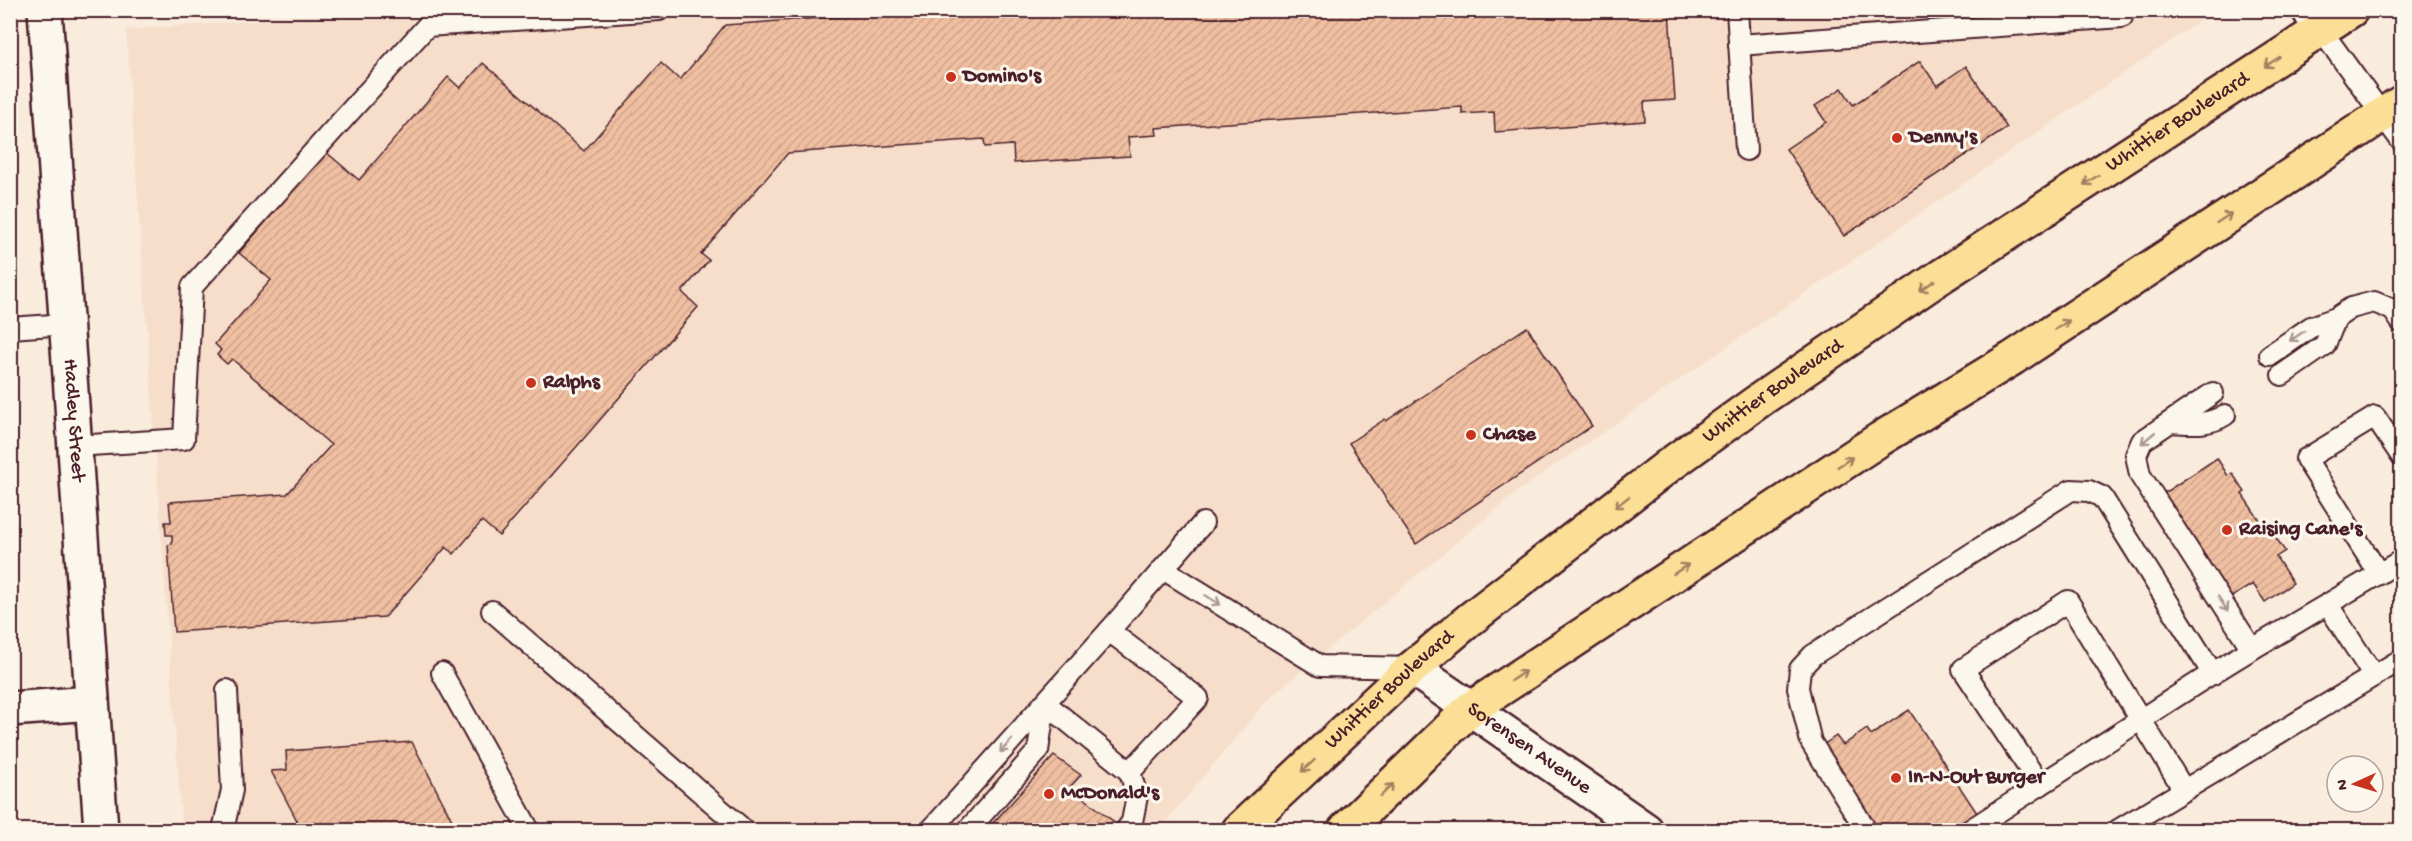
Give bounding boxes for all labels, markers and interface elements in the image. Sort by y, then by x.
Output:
one-way arrow [2264,57,2281,69]
place label: Domino's [961,65,1042,90]
street label: Whittier Boulevard [2101,66,2256,178]
marker: Domino's [944,70,958,84]
place label: Denny's [1907,126,1978,151]
marker: Denny's [1890,131,1904,145]
one-way arrow [2082,173,2099,186]
one-way arrow [2216,212,2232,224]
one-way arrow [1920,280,1936,292]
one-way arrow [2053,319,2070,332]
one-way arrow [2289,330,2305,342]
street label: Whittier Boulevard [1698,333,1850,449]
street label: Hadley Street [56,358,90,485]
place label: Ralphs [542,371,601,396]
marker: Ralphs [524,376,538,390]
place label: Chase [1482,423,1537,448]
marker: Chase [1464,428,1478,442]
one-way arrow [2141,431,2156,445]
one-way arrow [1836,456,1853,469]
one-way arrow [1614,495,1630,508]
place label: Raising Cane's [2238,518,2364,543]
marker: Raising Cane's [2220,523,2234,537]
one-way arrow [1673,563,1690,576]
one-way arrow [1204,594,1221,606]
one-way arrow [2217,595,2229,612]
street label: Whittier Boulevard [1320,624,1461,755]
one-way arrow [1510,670,1527,683]
street label: Sorensen Avenue [1462,697,1597,801]
one-way arrow [999,738,1013,753]
north arrow [2325,754,2385,814]
one-way arrow [1301,759,1316,773]
place label: In-N-Out Burger [1908,766,2047,791]
marker: In-N-Out Burger [1889,771,1903,785]
text: N [2334,778,2353,791]
place label: McDonald's [1061,782,1160,807]
one-way arrow [1379,782,1394,797]
marker: McDonald's [1042,787,1056,801]

